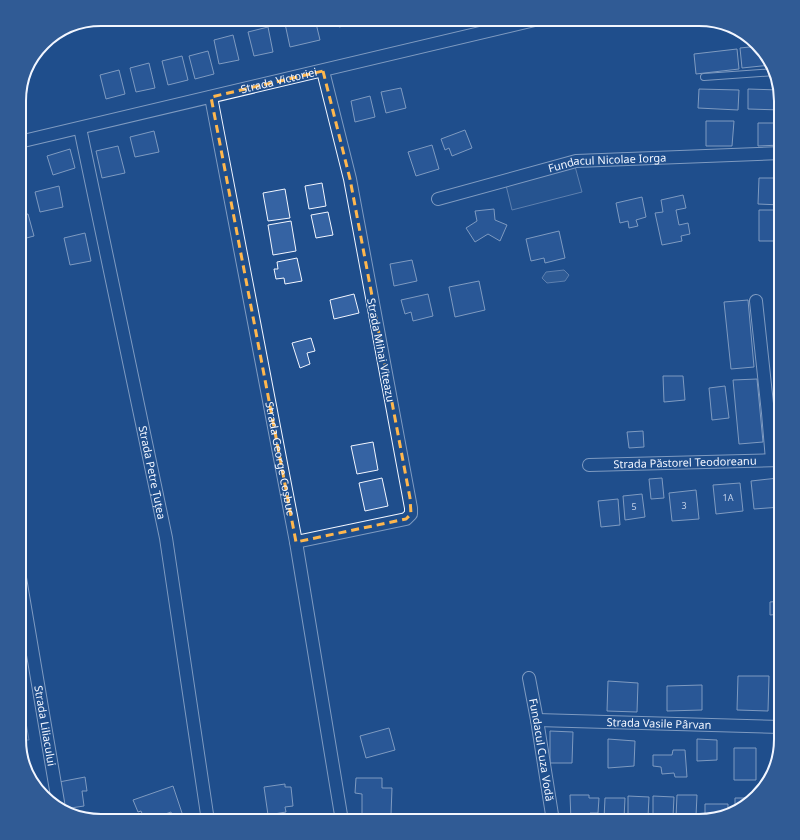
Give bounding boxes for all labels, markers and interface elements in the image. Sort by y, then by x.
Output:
street label: Strada Victoriei [239,64,318,96]
street label: Fundacul Nicolae Iorga [546,149,667,175]
street label: Strada Mihai Viteazu [364,297,399,403]
street label: Strada George Coșbuc [262,400,299,516]
street label: Strada Petre Țuțea [136,424,170,521]
street label: Strada Păstorel Teodoreanu [613,453,757,471]
house number: 1A [723,491,734,504]
house number: 3 [681,499,687,512]
house number: 5 [631,500,637,513]
street label: Strada Liliacului [31,684,60,767]
street label: Fundacul Cuza Vodă [526,697,558,802]
street label: Strada Vasile Pârvan [606,714,712,732]

